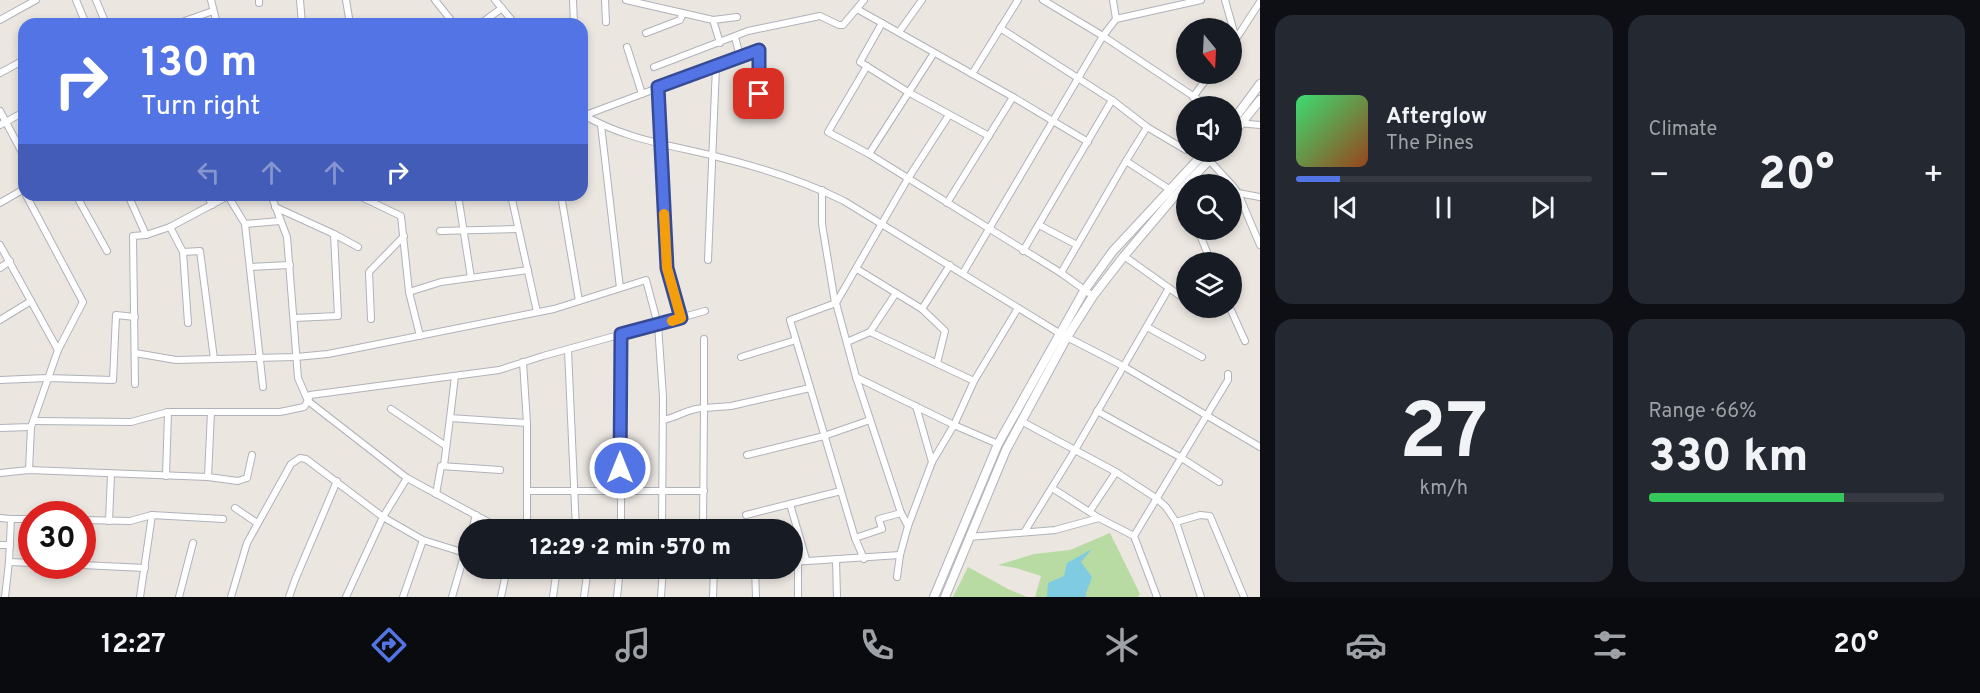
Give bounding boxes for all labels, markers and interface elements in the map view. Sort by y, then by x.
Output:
north arrow [1176,18,1242,84]
map controls [1176,18,1242,318]
text: 130 m [141,38,257,91]
icon: right [42,42,120,120]
pin [733,68,784,119]
icon: arrive [742,77,775,110]
text: Turn right [141,90,260,124]
button: sound [1176,96,1242,162]
text: Afterglow [1386,104,1487,131]
text: Climate [1649,117,1717,143]
text: The Pines [1386,131,1474,157]
text: 20° [1758,148,1834,205]
icon: left [192,156,225,189]
icon: ahead [255,156,288,189]
icon: ahead [318,156,351,189]
icon: right [381,156,414,189]
text: − [1649,156,1670,198]
text: + [1923,156,1944,198]
button: search [1176,174,1242,240]
icon: previous [1329,191,1362,224]
icon: pause [1427,191,1460,224]
icon: next [1526,191,1559,224]
button: layers [1176,252,1242,318]
text: 27 [1399,387,1488,486]
text: Range · 66% [1649,399,1757,425]
text: 330 km [1649,430,1808,487]
position arrow [588,436,652,500]
text: km/h [1419,476,1468,502]
speed limit sign: 30 [18,501,96,579]
text: 12:29 · 2 min · 570 m [530,535,731,562]
icon: directions [368,624,410,666]
icon: music [612,624,654,666]
icon: phone [856,624,898,666]
icon: climate [1101,624,1143,666]
icon: car [1345,624,1387,666]
icon: filters [1589,624,1631,666]
text: 12:27 [101,628,166,662]
text: 20° [1833,628,1879,662]

